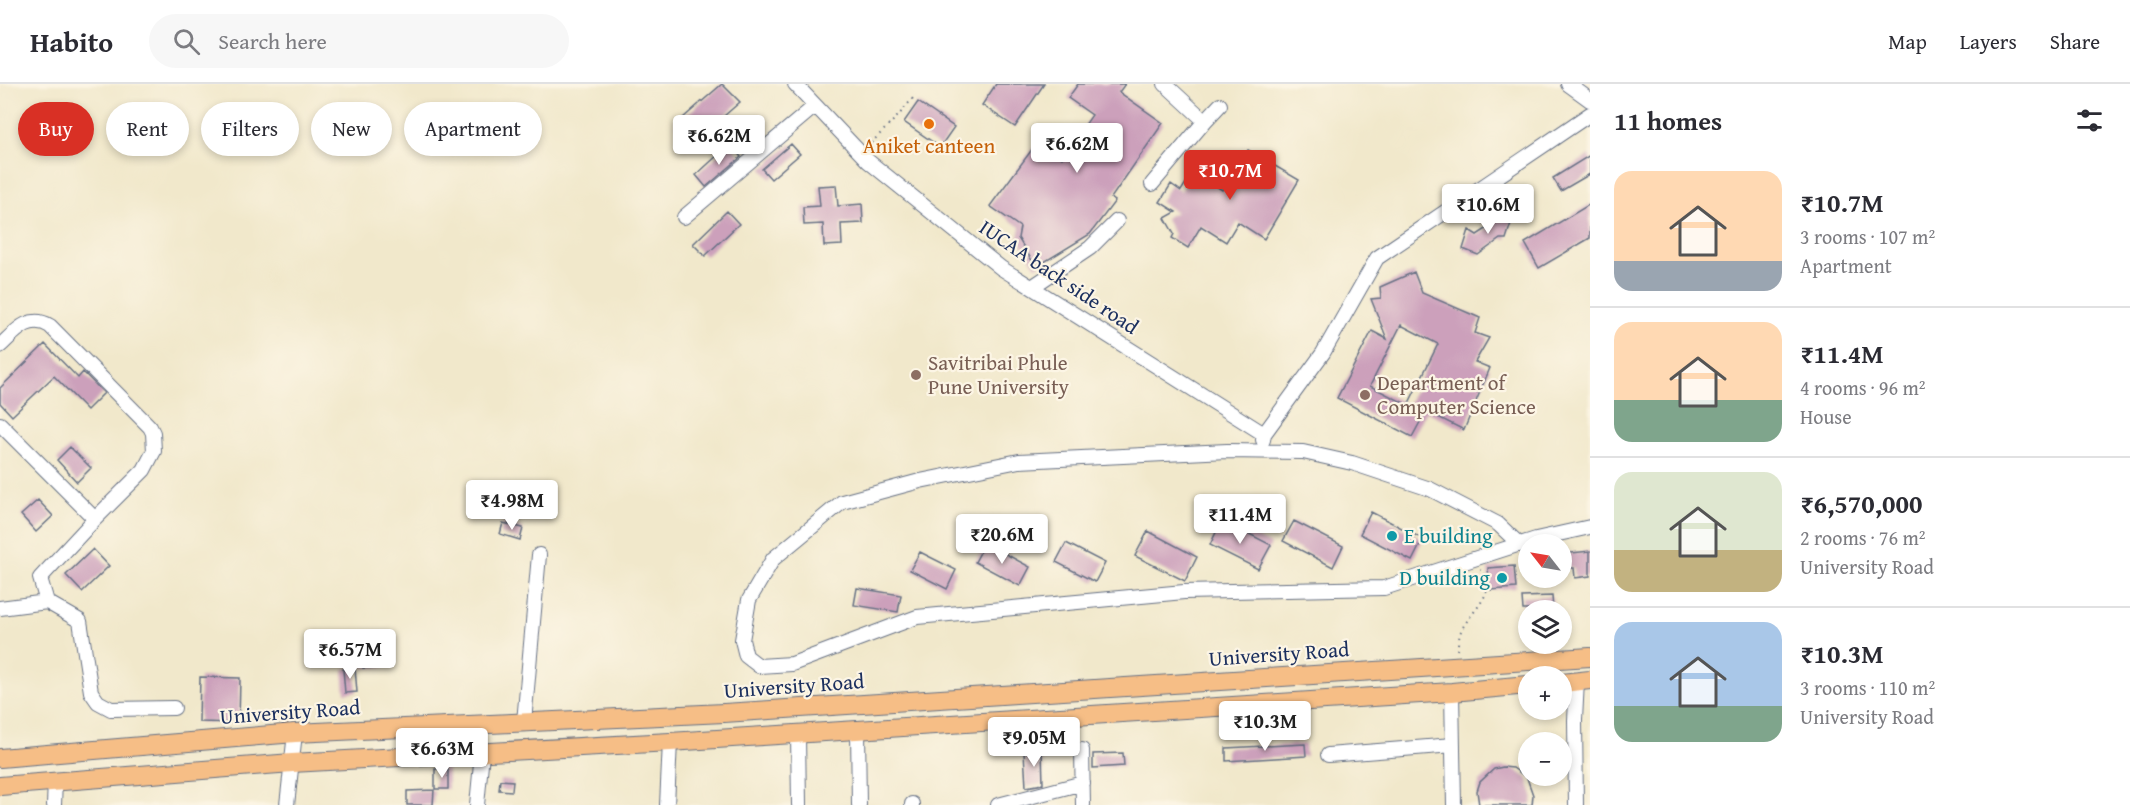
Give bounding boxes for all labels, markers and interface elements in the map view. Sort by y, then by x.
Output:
search box [149,14,569,68]
text: Habito [30,21,113,62]
icon: search [170,25,203,58]
text: Search here [218,25,327,57]
text: Map [1888,26,1927,57]
text: Layers [1960,26,2017,57]
text: Share [2050,26,2100,57]
text: 11 homes [1614,101,1722,140]
chip: Buy [18,102,94,156]
chip: Rent [106,102,189,156]
chip: Filters [201,102,299,156]
chip: New [311,102,392,156]
chip: Apartment [404,102,542,156]
icon: filters [2073,104,2106,137]
pin: ₹6.62M [670,115,768,166]
marker: Aniket canteen [922,117,936,131]
text: ₹6.62M [687,120,751,149]
pin: ₹6.62M [1028,123,1126,174]
text: ₹6.62M [1045,128,1109,157]
place label: Aniket canteen [863,130,995,161]
pin: ₹10.7M [1181,150,1279,201]
text: ₹10.7M [1198,155,1262,184]
text: ₹10.7M [1800,183,1884,222]
pin: ₹10.6M [1439,184,1537,235]
text: ₹10.6M [1456,189,1520,218]
icon: home [1662,195,1734,267]
street label: IUCAA back side road [973,212,1146,342]
text: 3 rooms · 107 m² [1800,222,1935,251]
text: Apartment [1800,251,1892,280]
text: ₹11.4M [1800,334,1884,373]
icon: home [1662,346,1734,418]
place label: Savitribai Phule Pune University [928,347,1070,402]
place label: Department of Computer Science [1377,367,1536,422]
marker: Savitribai Phule Pune University [909,368,923,382]
text: 4 rooms · 96 m² [1800,373,1926,402]
marker: Department of Computer Science [1358,388,1372,402]
text: House [1800,402,1852,431]
pin: ₹4.98M [463,480,561,531]
text: ₹6,570,000 [1800,484,1922,523]
text: ₹4.98M [480,485,544,514]
pin: ₹11.4M [1191,494,1289,545]
icon: home [1662,496,1734,568]
text: ₹11.4M [1208,499,1272,528]
pin: ₹20.6M [953,514,1051,565]
text: ₹20.6M [970,519,1034,548]
place label: E building [1404,520,1493,551]
text: 2 rooms · 76 m² [1800,523,1926,552]
marker: E building [1385,529,1399,543]
north arrow [1518,534,1572,588]
map controls [1518,534,1572,786]
text: University Road [1800,552,1934,581]
place label: D building [1399,562,1491,593]
marker: D building [1495,571,1509,585]
button: layers [1518,600,1572,654]
pin: ₹6.57M [301,629,399,680]
street label: University Road [1208,633,1351,674]
text: ₹6.57M [318,634,382,663]
text: ₹10.3M [1800,634,1884,673]
icon: home [1662,646,1734,718]
street label: University Road [723,665,866,706]
button: + [1518,666,1572,720]
text: 3 rooms · 110 m² [1800,673,1935,702]
street label: University Road [219,691,362,732]
pin: ₹10.3M [1216,701,1314,752]
text: University Road [1800,702,1934,731]
text: ₹10.3M [1233,706,1297,735]
pin: ₹9.05M [985,717,1083,768]
text: ₹9.05M [1002,722,1066,751]
pin: ₹6.63M [393,728,491,779]
button: − [1518,732,1572,786]
text: ₹6.63M [410,733,474,762]

